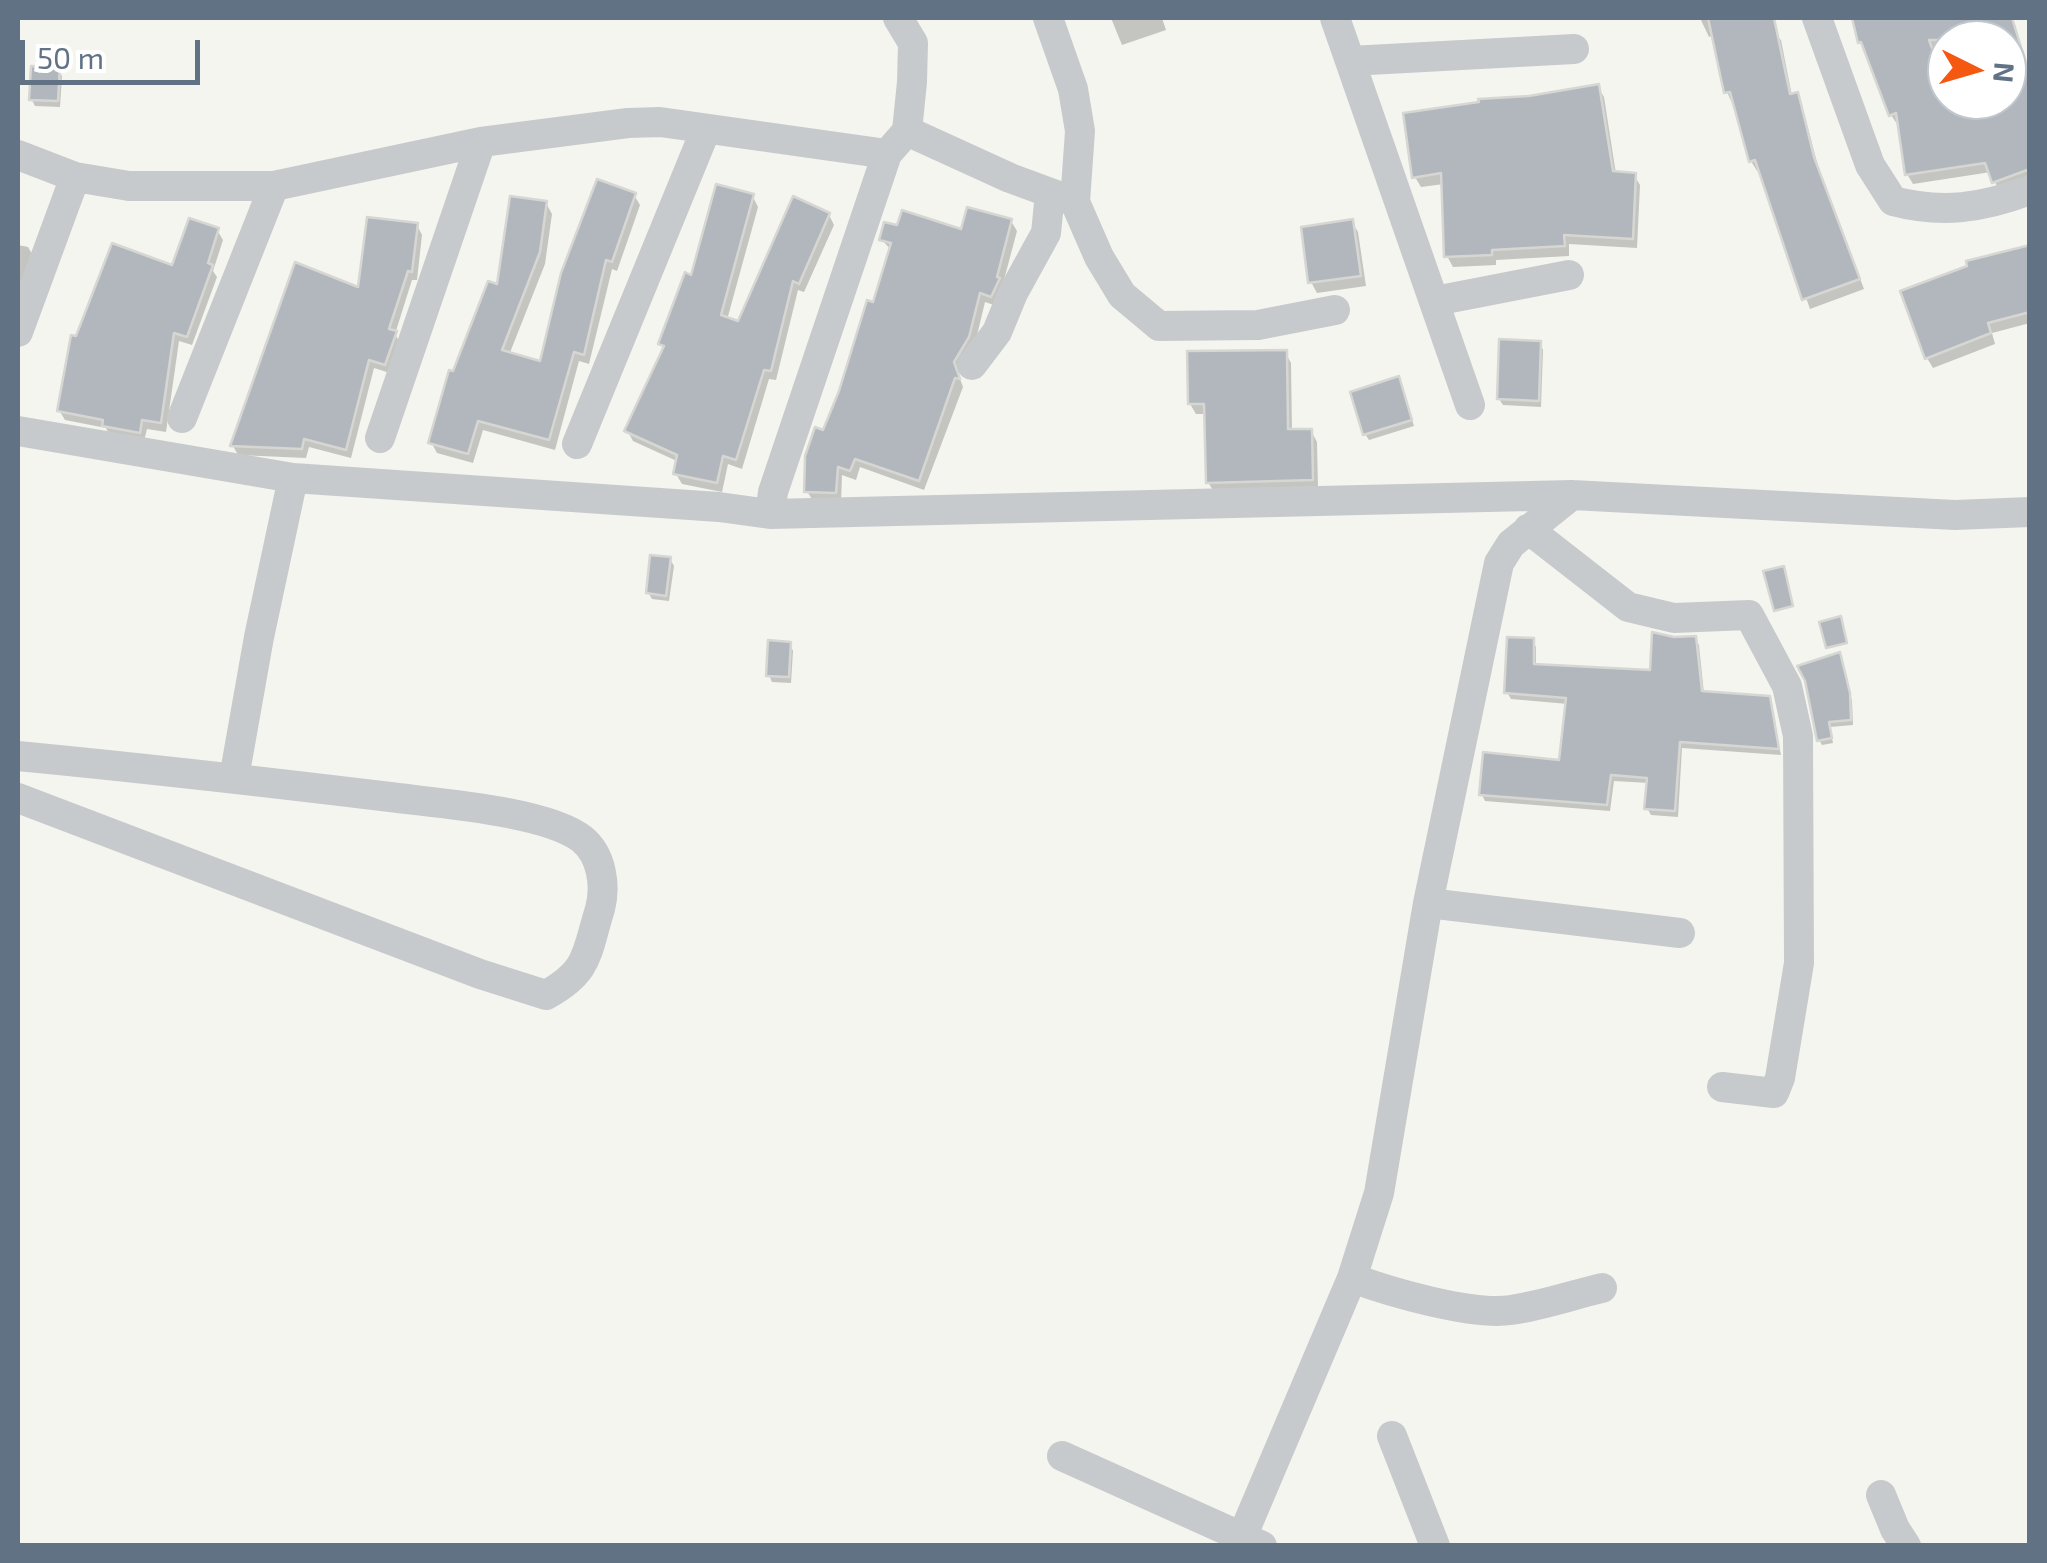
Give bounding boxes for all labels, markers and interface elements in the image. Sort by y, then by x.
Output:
scale bar [25,20,205,82]
north arrow [1927,20,2027,120]
text: 50 m [37,39,104,75]
text: N [1987,61,2023,84]

